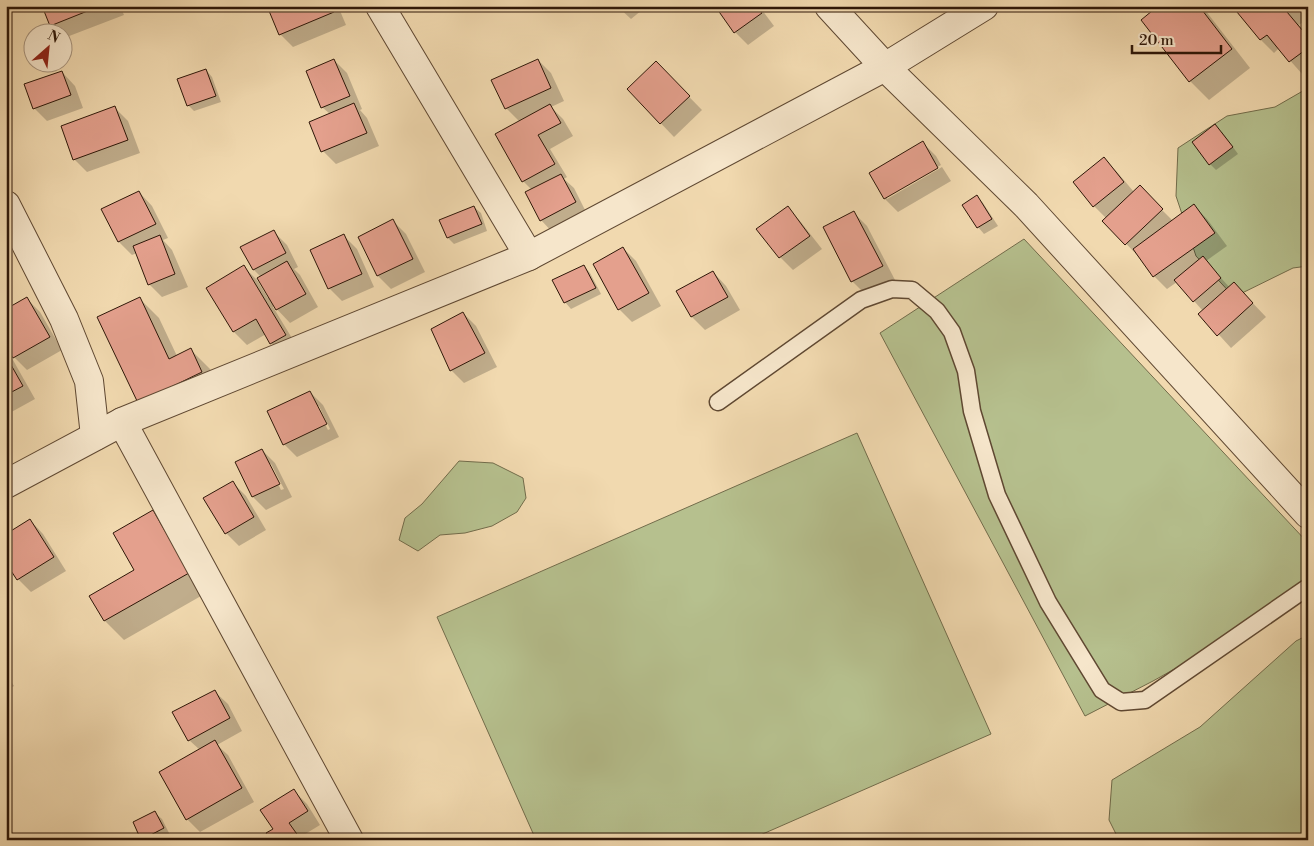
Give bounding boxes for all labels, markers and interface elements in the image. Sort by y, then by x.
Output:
north arrow [22,22,72,72]
scale bar [1132,22,1220,54]
text: N [44,27,62,48]
text: 20 m [1139,31,1174,50]

